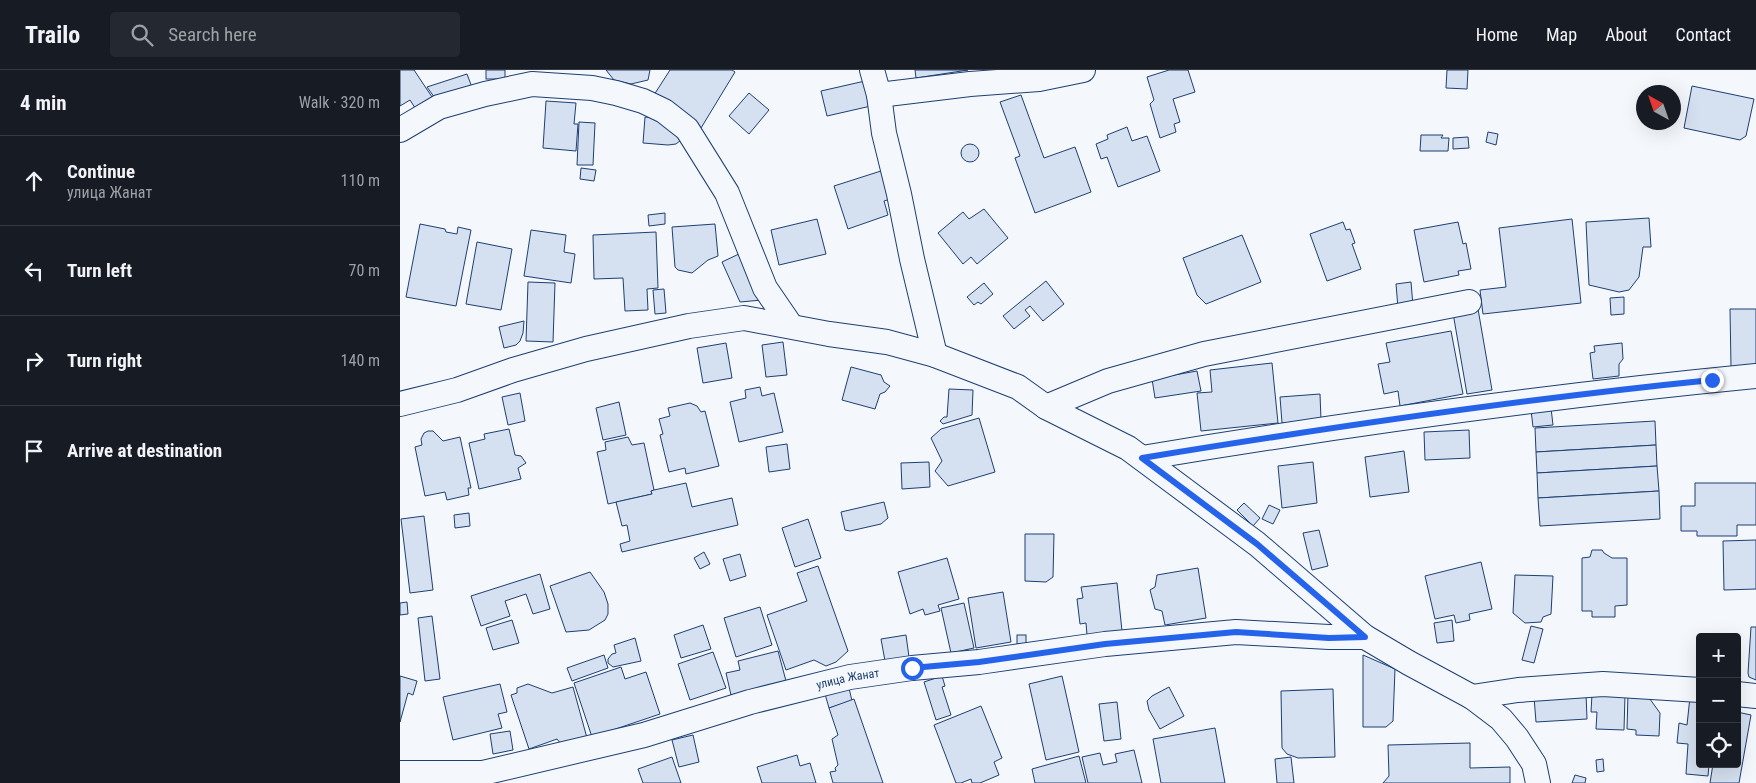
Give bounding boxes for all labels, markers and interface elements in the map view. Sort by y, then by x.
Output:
search box [110,12,460,57]
text: Trailo [25,21,80,49]
icon: search [128,21,156,49]
text: Search here [168,23,257,46]
text: Home [1476,24,1518,45]
text: Map [1546,24,1577,45]
text: About [1605,24,1647,45]
text: Contact [1675,24,1731,45]
north arrow [1636,85,1681,130]
text: 4 min [20,91,67,115]
text: Walk · 320 m [299,93,380,112]
text: Continue [67,160,135,183]
icon: ahead [20,167,48,195]
text: 110 m [341,171,380,190]
text: улица Жанат [67,183,152,202]
icon: left [20,257,48,285]
text: Turn left [67,259,132,282]
text: 70 m [348,261,380,280]
icon: right [20,347,48,375]
text: Turn right [67,349,142,372]
text: 140 m [341,351,380,370]
route end [1701,369,1724,392]
icon: arrive [20,437,48,465]
text: Arrive at destination [67,439,222,462]
map controls [1696,633,1741,768]
button: + [1696,633,1741,678]
route start [901,657,924,680]
street label: улица Жанат [815,666,880,692]
button: − [1696,678,1741,723]
button: locate [1696,723,1741,768]

